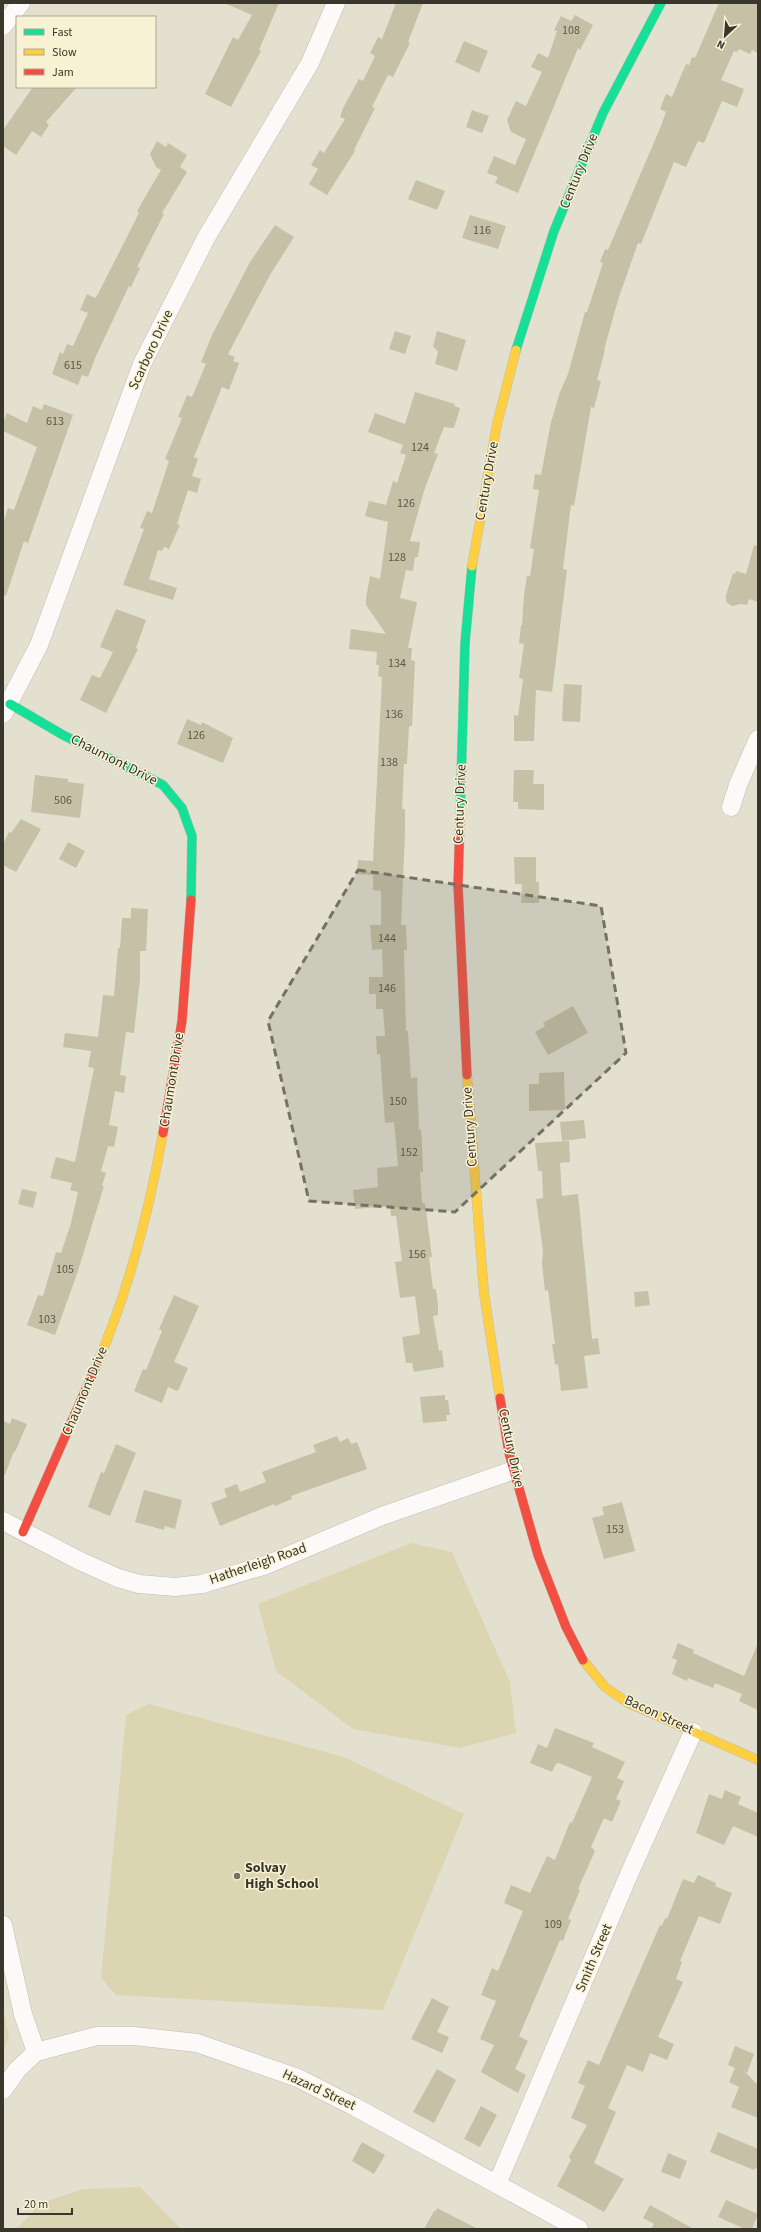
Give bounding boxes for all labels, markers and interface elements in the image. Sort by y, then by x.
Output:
legend [16,16,156,88]
north arrow [705,16,745,56]
house number: 108 [562,22,580,39]
text: Fast [52,24,72,41]
text: N [714,36,727,53]
text: Slow [52,44,77,61]
text: Jam [52,64,74,81]
street label: Century Drive [555,130,603,212]
house number: 116 [473,222,491,239]
street label: Scarboro Drive [124,307,178,393]
house number: 615 [64,357,82,374]
house number: 613 [46,413,64,430]
house number: 124 [411,439,429,456]
street label: Century Drive [470,440,504,522]
house number: 126 [397,495,415,512]
house number: 128 [388,549,406,566]
house number: 134 [388,655,406,672]
house number: 136 [385,706,403,723]
house number: 126 [187,727,205,744]
street label: Chaumont Drive [67,730,161,791]
house number: 138 [380,754,398,771]
street label: Century Drive [449,764,471,844]
house number: 506 [54,792,72,809]
house number: 144 [378,930,396,947]
house number: 146 [378,980,396,997]
street label: Chaumont Drive [155,1031,189,1128]
street label: Century Drive [457,1086,483,1168]
house number: 150 [389,1093,407,1110]
house number: 152 [400,1144,418,1161]
house number: 156 [408,1246,426,1263]
house number: 105 [56,1261,74,1278]
house number: 103 [38,1311,56,1328]
street label: Chaumont Drive [57,1343,113,1439]
street label: Century Drive [493,1407,529,1489]
house number: 153 [606,1521,624,1538]
street label: Hatherleigh Road [207,1538,309,1590]
street label: Bacon Street [621,1690,697,1740]
place label: Solvay High School [245,1858,318,1894]
marker: Solvay High School [232,1871,242,1881]
house number: 109 [544,1916,562,1933]
street label: Smith Street [571,1920,618,1995]
street label: Hazard Street [279,2064,359,2116]
scale bar [18,2190,72,2216]
text: 20 m [24,2196,48,2213]

